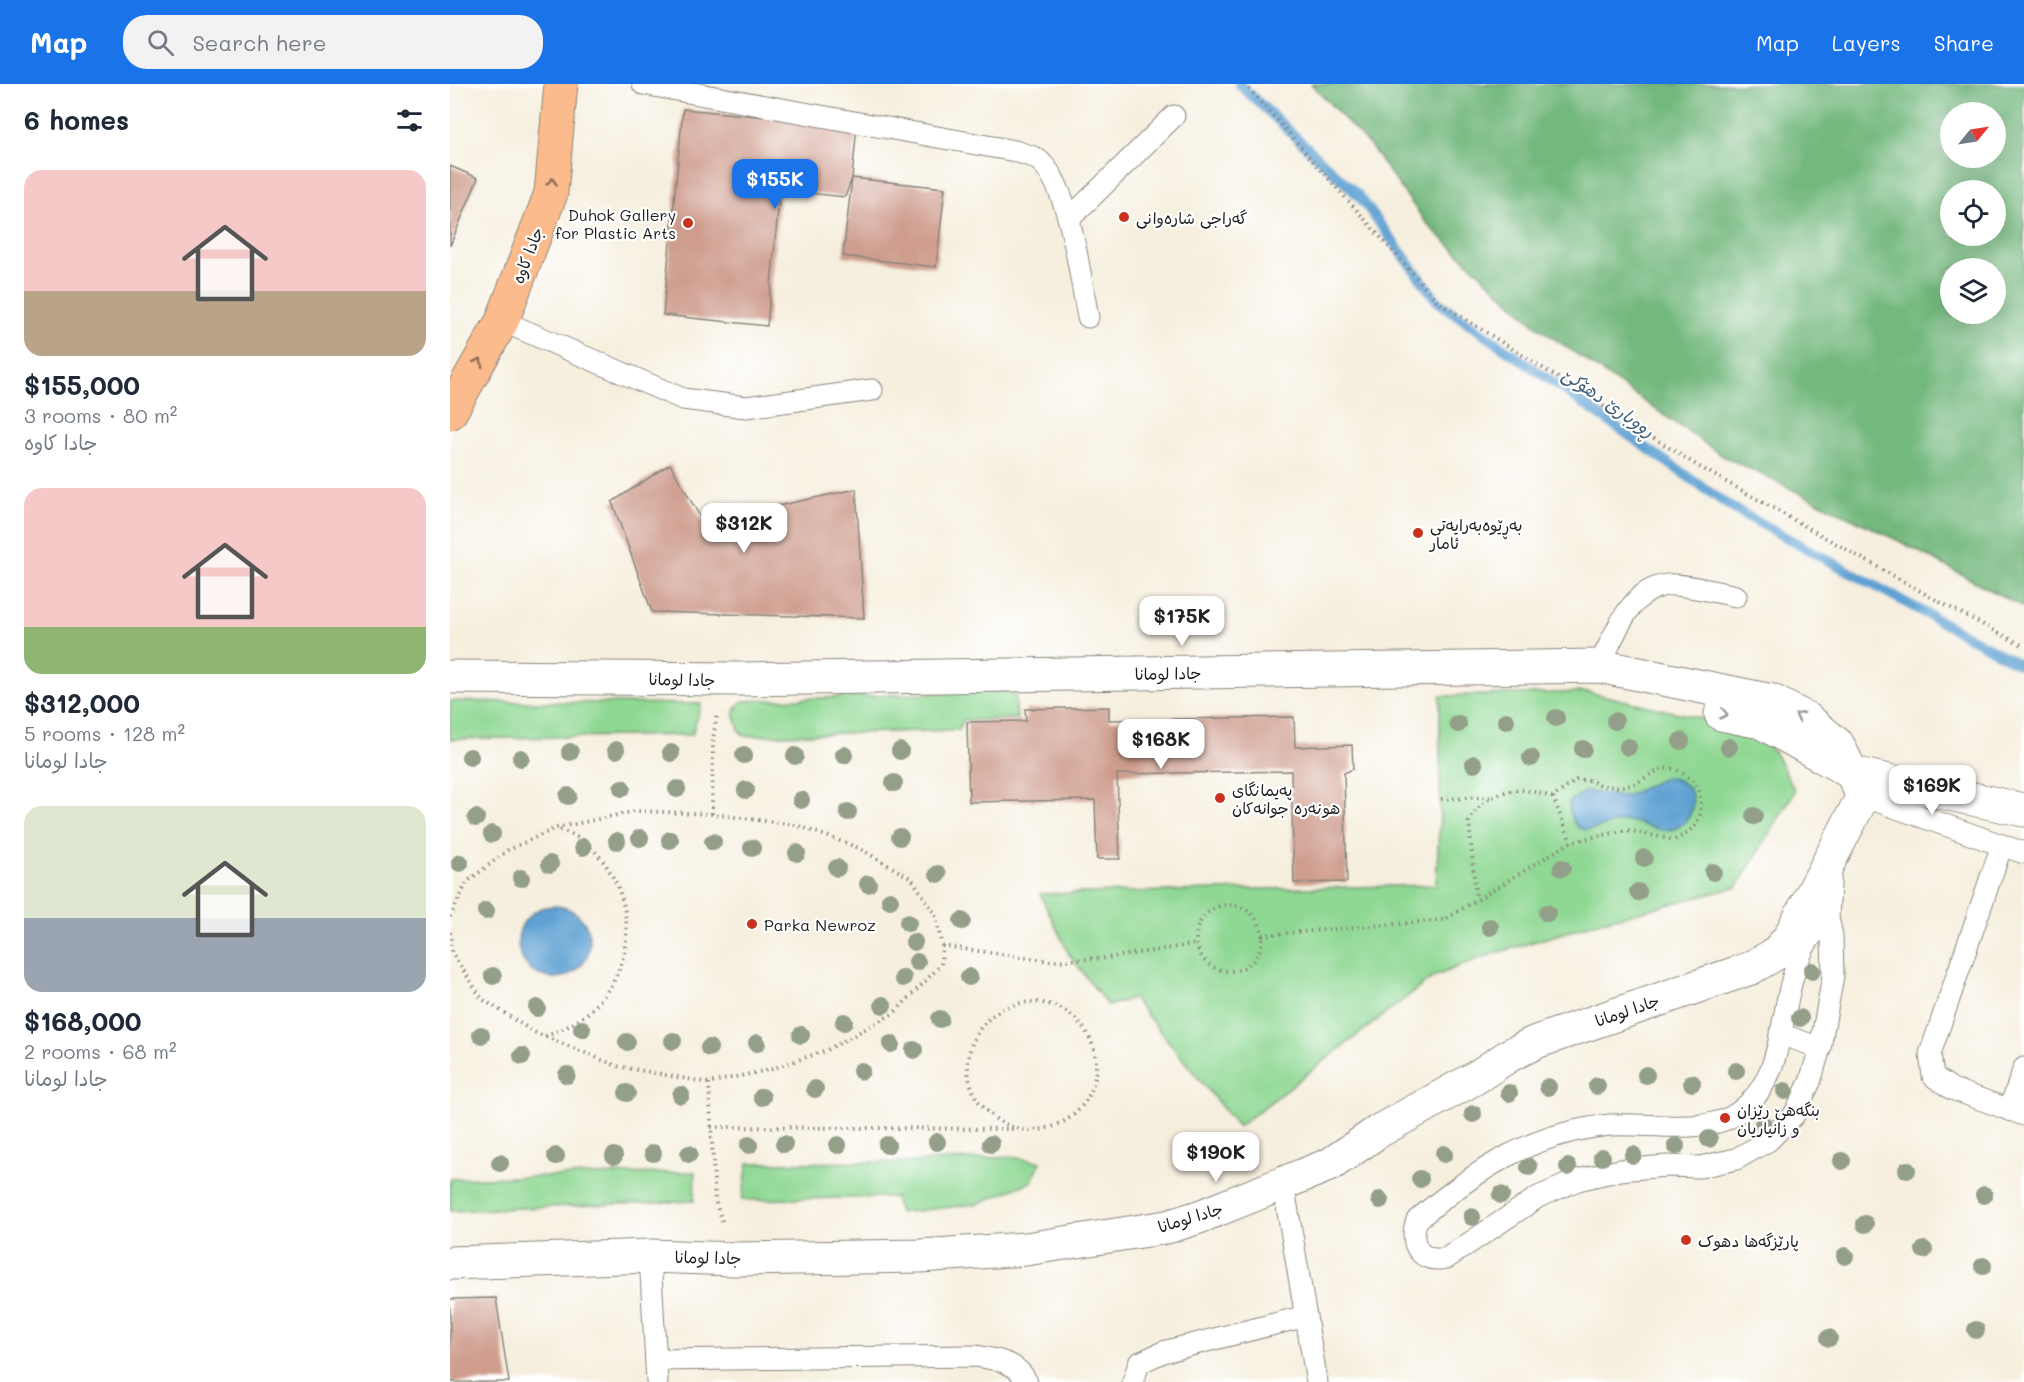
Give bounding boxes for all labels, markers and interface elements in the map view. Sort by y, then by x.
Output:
search box [123,15,543,69]
text: Map [30,24,87,60]
icon: search [144,26,177,59]
text: Search here [192,28,326,57]
text: Map [1756,29,1799,56]
text: Layers [1832,29,1901,56]
text: Share [1934,29,1994,56]
north arrow [1940,102,2006,168]
map controls [1940,102,2006,324]
text: 6 homes [24,103,129,137]
icon: filters [393,104,426,137]
pin: $155K [733,159,817,210]
text: $155K [746,165,804,191]
one-way arrow [545,177,558,186]
button: locate [1940,180,2006,246]
place label: Duhok Gallery for Plastic Arts [555,204,676,243]
place label: گەراجی شارەوانی [1136,207,1248,229]
icon: home [171,209,279,317]
marker: گەراجی شارەوانی [1117,210,1131,224]
marker: Duhok Gallery for Plastic Arts [681,216,695,230]
street label: جادا کاوه [507,224,547,286]
button: layers [1940,258,2006,324]
one-way arrow [471,357,483,368]
water label: ڕووبارێ دهۆكێ [1556,362,1660,446]
text: $155,000 [24,368,140,402]
text: 3 rooms · 80 m² [24,402,177,428]
text: جادا کاوه [24,429,97,455]
pin: $312K [702,503,786,554]
text: $312K [715,509,773,535]
place label: بەڕێوەبەرایەتی ئامار [1428,514,1522,553]
marker: بەڕێوەبەرایەتی ئامار [1411,526,1425,540]
icon: home [171,527,279,635]
pin: $175K [1140,596,1224,647]
text: $175K [1153,602,1211,628]
street label: جادا لومانا [1134,662,1202,685]
street label: جادا لومانا [648,668,716,691]
text: $312,000 [24,686,140,720]
one-way arrow [1718,707,1728,720]
one-way arrow [1795,712,1805,723]
pin: $168K [1119,719,1203,770]
text: 5 rooms · 128 m² [24,720,185,746]
text: $168K [1132,725,1190,751]
text: جادا لومانا [24,747,108,773]
pin: $169K [1890,765,1974,816]
text: $169K [1903,771,1961,797]
place label: پەیمانگای هونەرە جوانەکان [1232,779,1340,819]
marker: پەیمانگای هونەرە جوانەکان [1213,791,1227,805]
icon: home [171,845,279,953]
place label: Parka Newroz [764,914,876,935]
marker: Parka Newroz [745,917,759,931]
street label: جادا لومانا [1592,989,1662,1032]
text: $168,000 [24,1004,142,1038]
text: 2 rooms · 68 m² [24,1038,177,1064]
text: جادا لومانا [24,1065,108,1091]
place label: بنگەهێ رێزان و زانیاریان [1737,1099,1820,1138]
marker: بنگەهێ رێزان و زانیاریان [1718,1111,1732,1125]
pin: $190K [1174,1132,1258,1183]
text: $190K [1186,1138,1246,1164]
street label: جادا لومانا [1155,1197,1225,1238]
place label: پارێزگەها دهوک [1698,1230,1799,1252]
marker: پارێزگەها دهوک [1679,1233,1693,1247]
street label: جادا لومانا [674,1246,742,1269]

